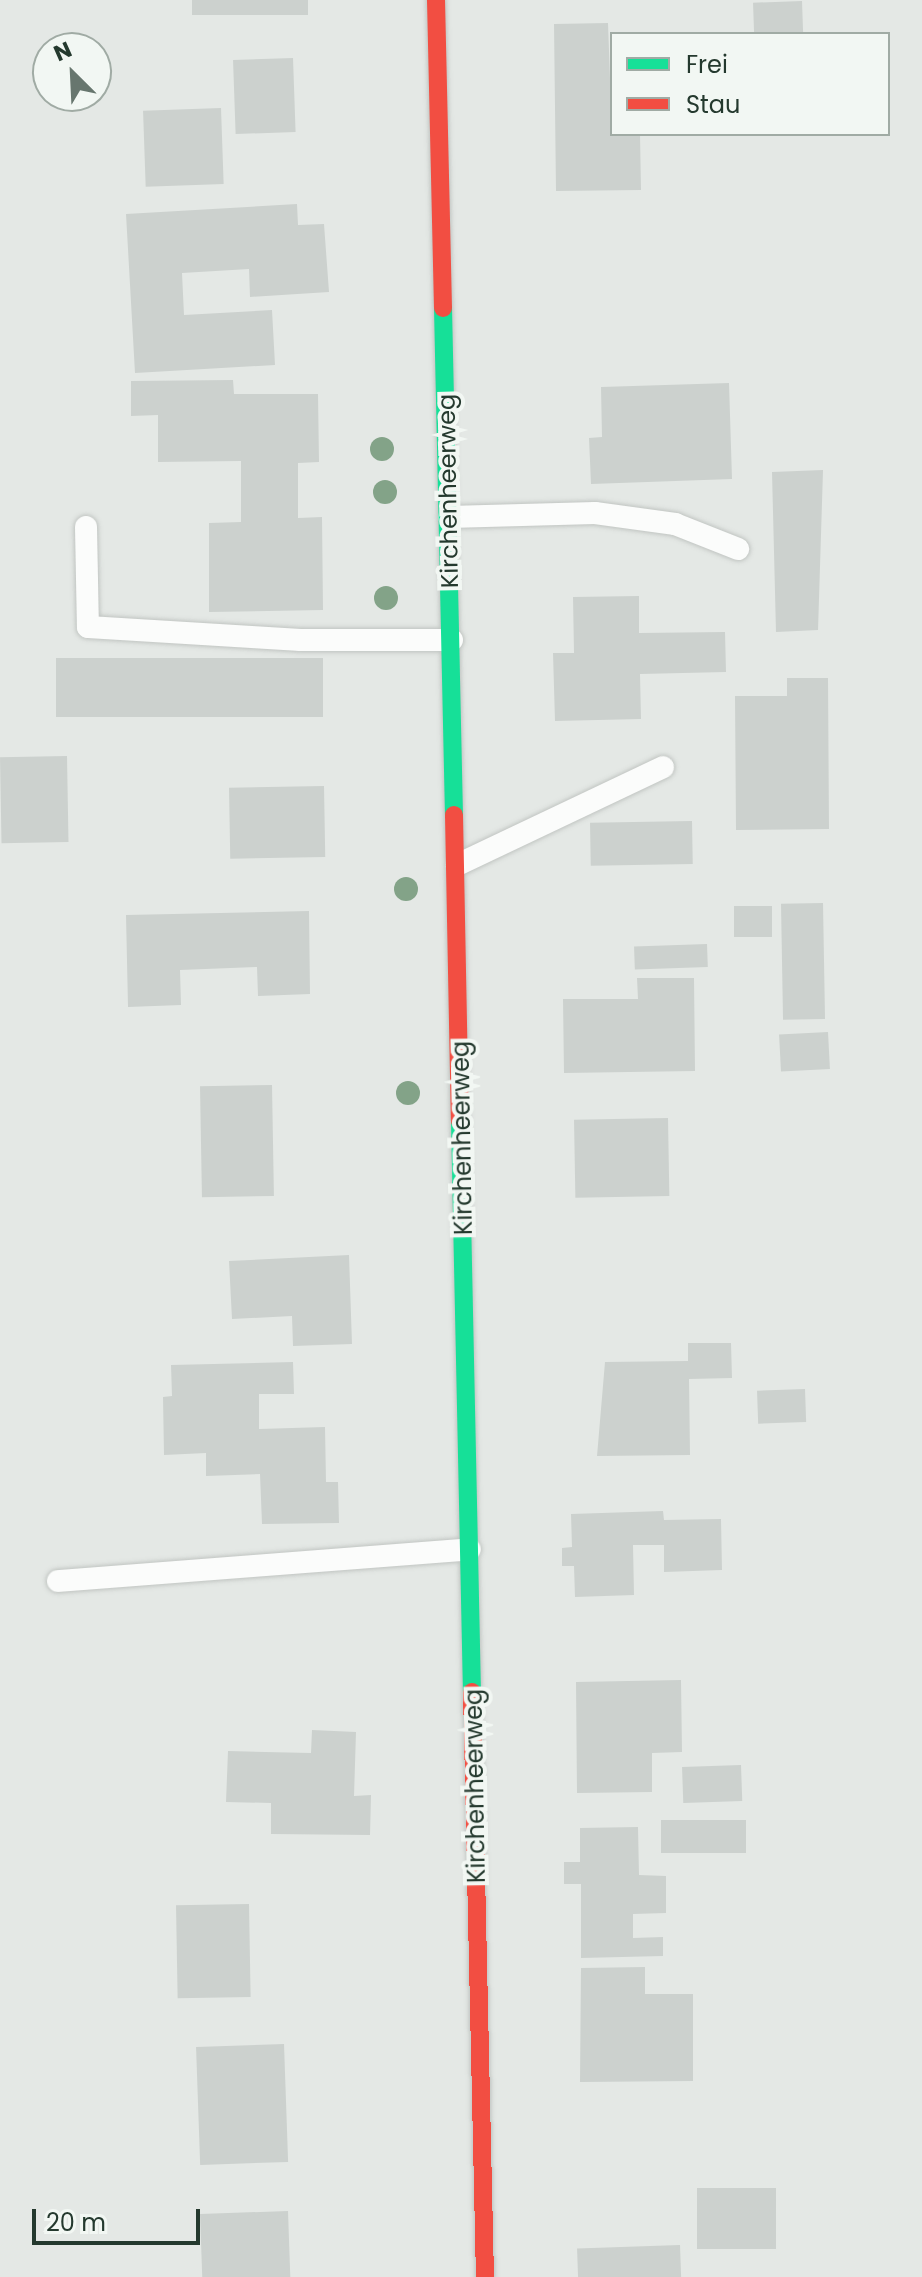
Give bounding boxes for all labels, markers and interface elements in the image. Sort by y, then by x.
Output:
north arrow [32,32,112,112]
legend [610,32,890,136]
text: N [49,34,77,69]
text: Frei [686,48,728,81]
text: Stau [686,88,740,121]
street label: Kirchenheerweg [432,394,464,588]
street label: Kirchenheerweg [446,1041,478,1235]
street label: Kirchenheerweg [459,1689,491,1883]
scale bar [36,2193,204,2243]
text: 20 m [46,2206,106,2239]

